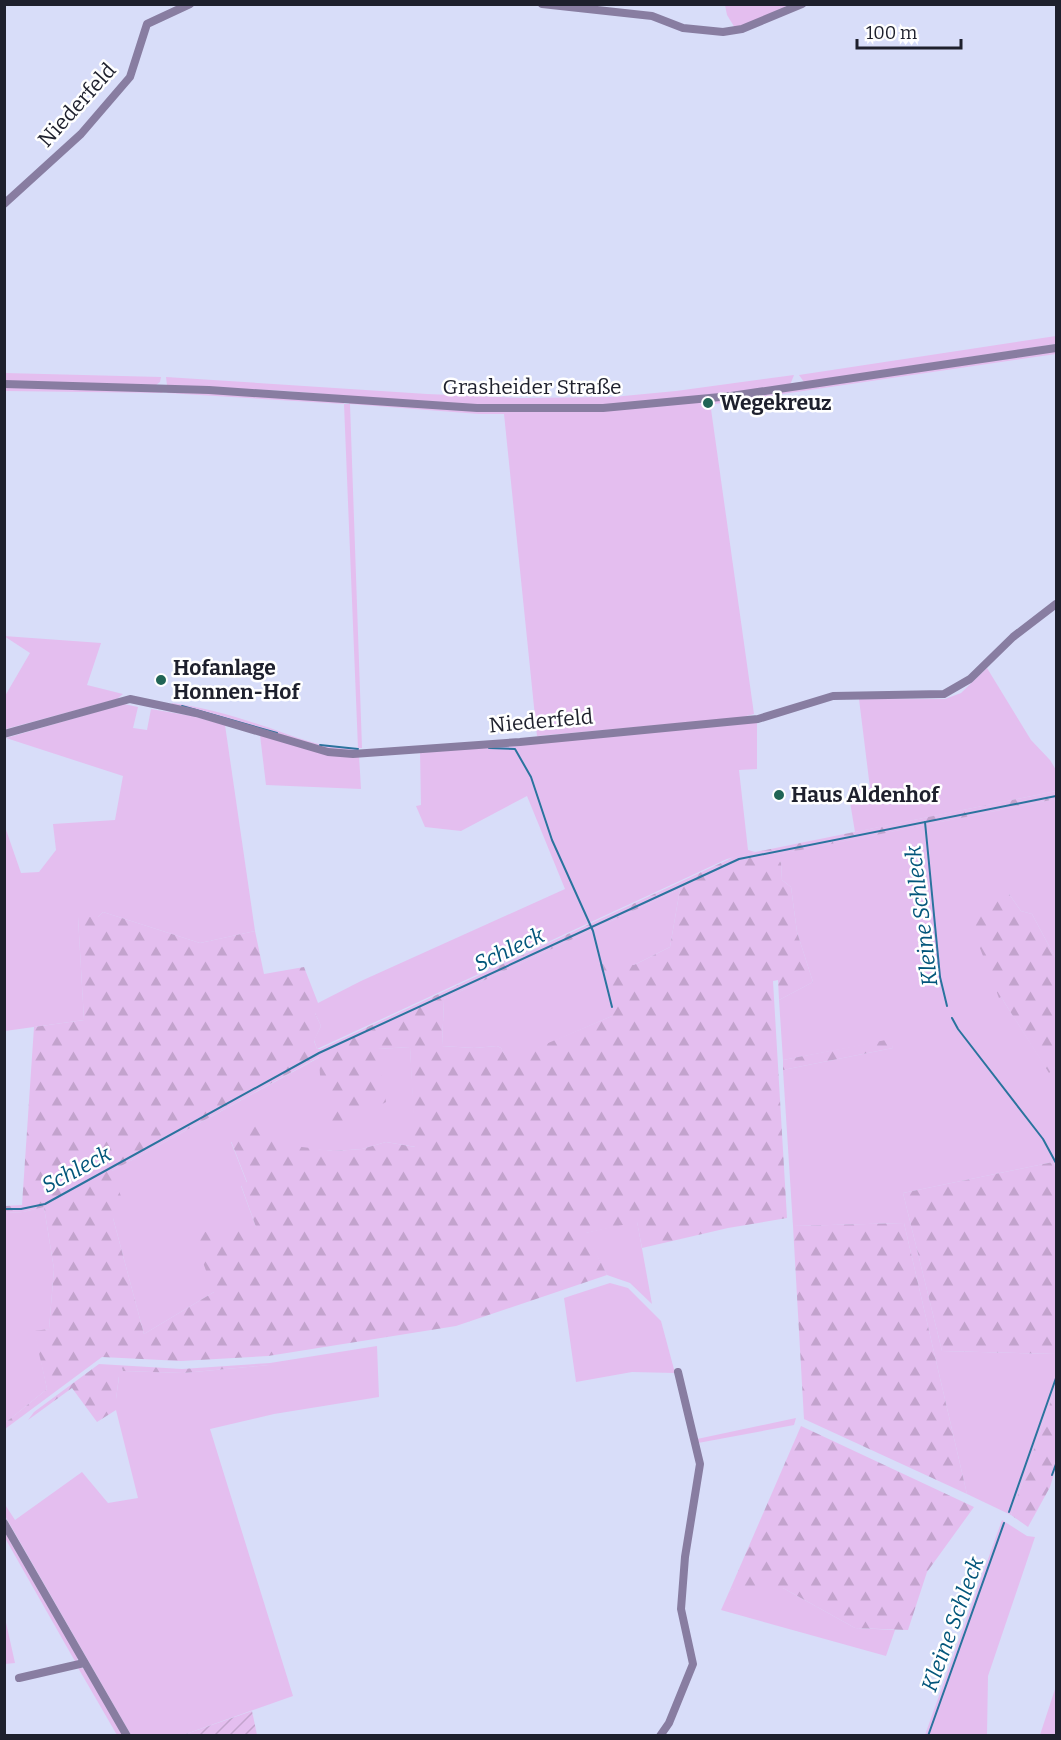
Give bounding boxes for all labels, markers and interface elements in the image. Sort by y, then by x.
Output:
scale bar [857,12,960,50]
text: 100 m [866,22,917,44]
street label: Niederfeld [32,58,122,152]
street label: Grasheider Straße [443,374,621,400]
place label: Wegekreuz [720,390,832,416]
marker: Wegekreuz [701,396,715,410]
place label: Hofanlage Honnen-Hof [173,655,301,705]
marker: Hofanlage Honnen-Hof [154,673,168,687]
street label: Niederfeld [488,703,594,739]
place label: Haus Aldenhof [791,782,941,808]
marker: Haus Aldenhof [772,788,786,802]
water label: Kleine Schleck [899,843,944,988]
water label: Schleck [470,921,550,977]
water label: Schleck [37,1140,116,1199]
water label: Kleine Schleck [916,1552,990,1695]

